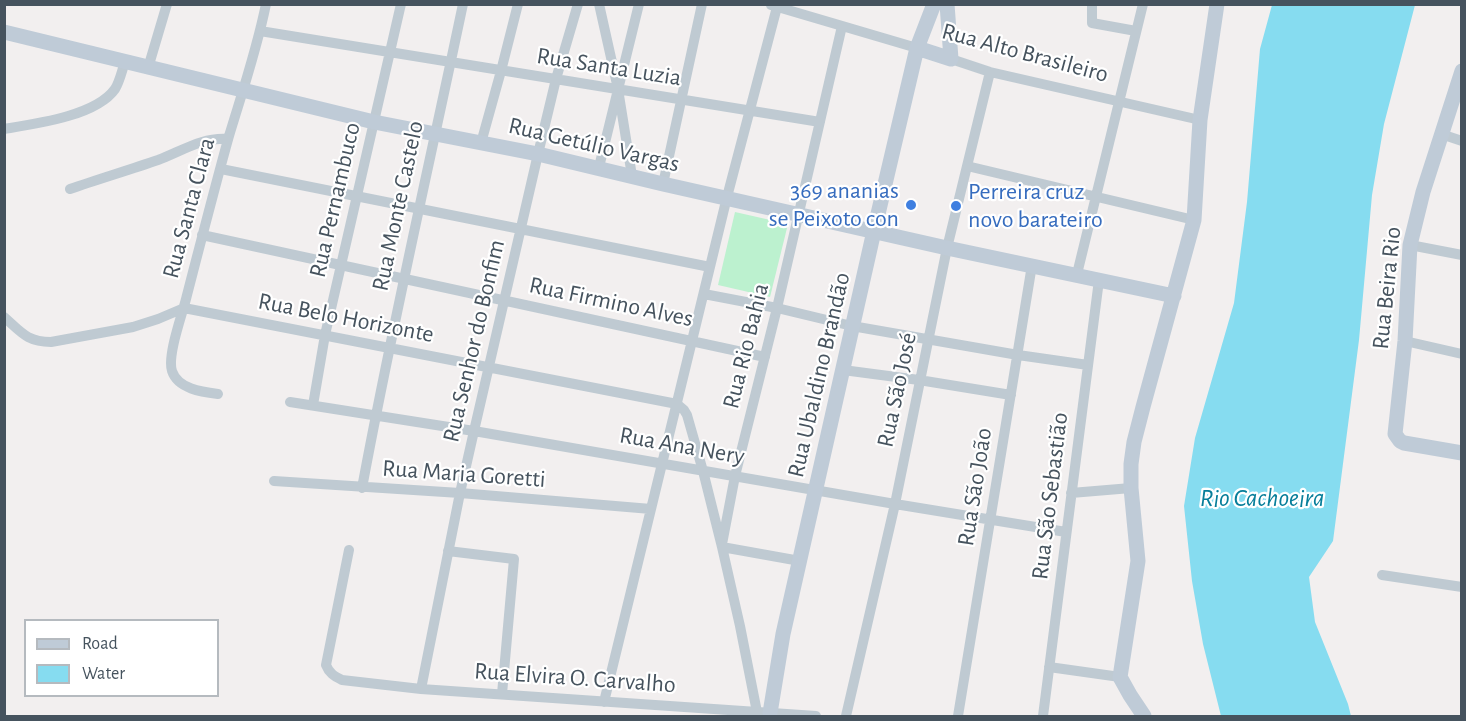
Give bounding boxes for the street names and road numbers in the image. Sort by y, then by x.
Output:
street label: Rua Alto Brasileiro [939,17,1111,89]
street label: Rua Santa Luzia [535,41,683,93]
street label: Rua Getúlio Vargas [506,111,682,179]
street label: Rua Monte Castelo [366,118,430,294]
street label: Rua Pernambuco [303,120,367,280]
street label: Rua Santa Clara [156,134,222,282]
street label: Rua Beira Rio [1366,225,1408,351]
street label: Rua Senhor do Bonfim [437,237,511,445]
street label: Rua Ubaldino Brandão [781,270,857,480]
street label: Rua Firmino Alves [526,271,696,333]
street label: Rua Rio Bahia [717,280,775,412]
street label: Rua Belo Horizonte [256,287,436,349]
street label: Rua São José [871,330,923,450]
street label: Rua São Sebastião [1025,411,1075,581]
street label: Rua Ana Nery [617,421,747,471]
street label: Rua São João [951,426,999,548]
street label: Rua Maria Goretti [381,454,547,494]
street label: Rua Elvira O. Carvalho [473,657,677,699]

